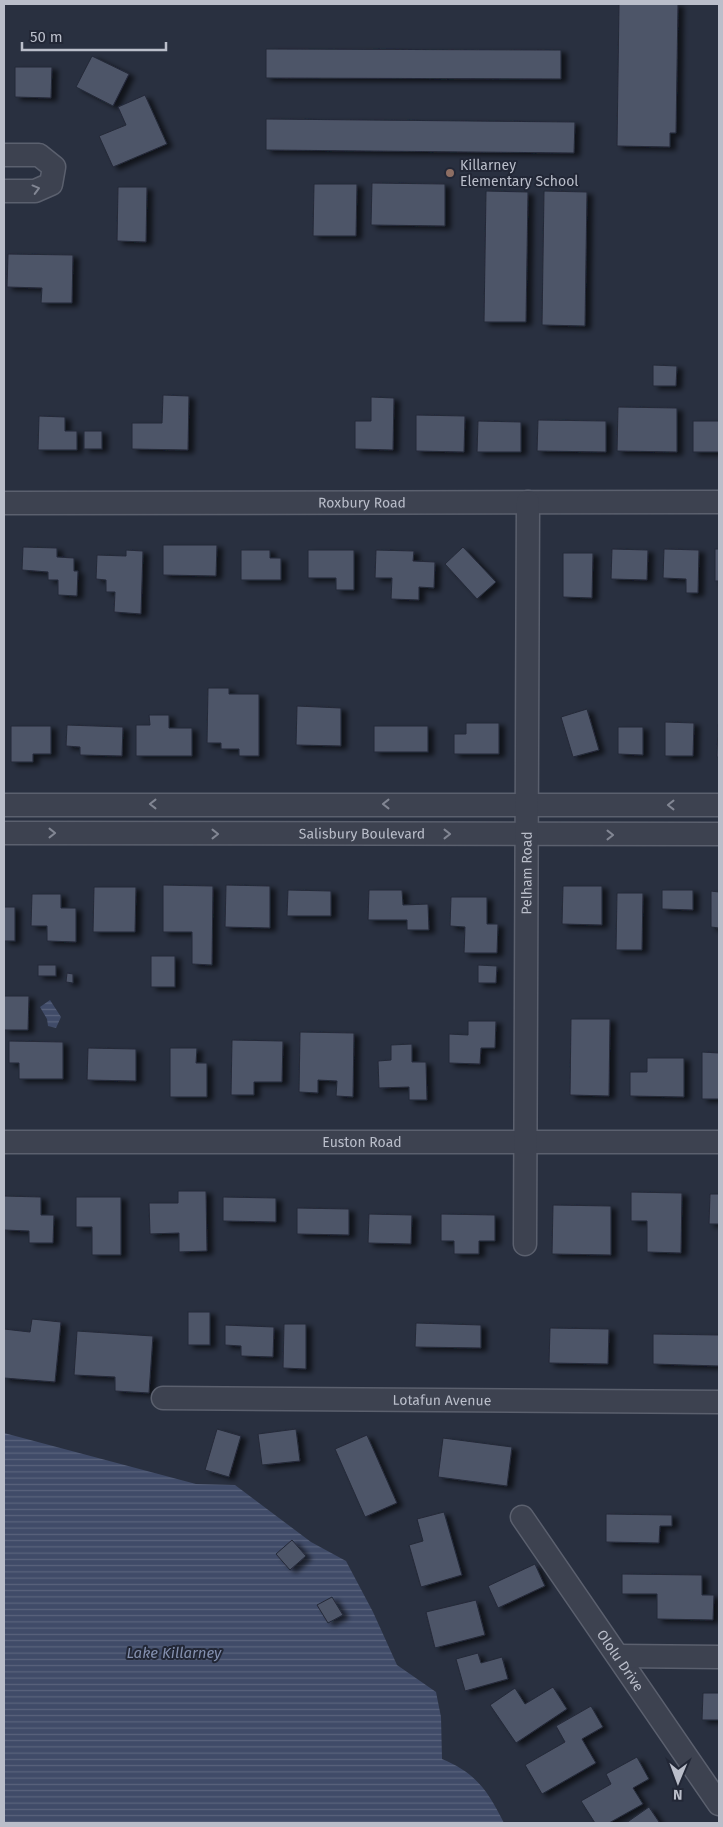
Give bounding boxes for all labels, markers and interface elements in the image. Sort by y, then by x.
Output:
scale bar [22,20,166,52]
text: 50 m [30,28,63,46]
place label: Killarney Elementary School [460,157,578,190]
marker: Killarney Elementary School [444,167,456,179]
one-way arrow [32,184,40,195]
street label: Roxbury Road [318,494,406,512]
one-way arrow [149,799,157,810]
one-way arrow [381,799,389,809]
one-way arrow [666,800,674,810]
street label: Salisbury Boulevard [299,825,425,843]
one-way arrow [49,828,57,838]
one-way arrow [212,829,219,839]
one-way arrow [444,829,452,839]
one-way arrow [606,830,614,840]
street label: Pelham Road [518,831,536,915]
street label: Euston Road [322,1134,402,1151]
street label: Lotafun Avenue [393,1392,491,1409]
street label: Ololu Drive [593,1627,647,1695]
water label: Lake Killarney [127,1644,222,1662]
north arrow [653,1757,703,1807]
text: N [673,1786,683,1803]

